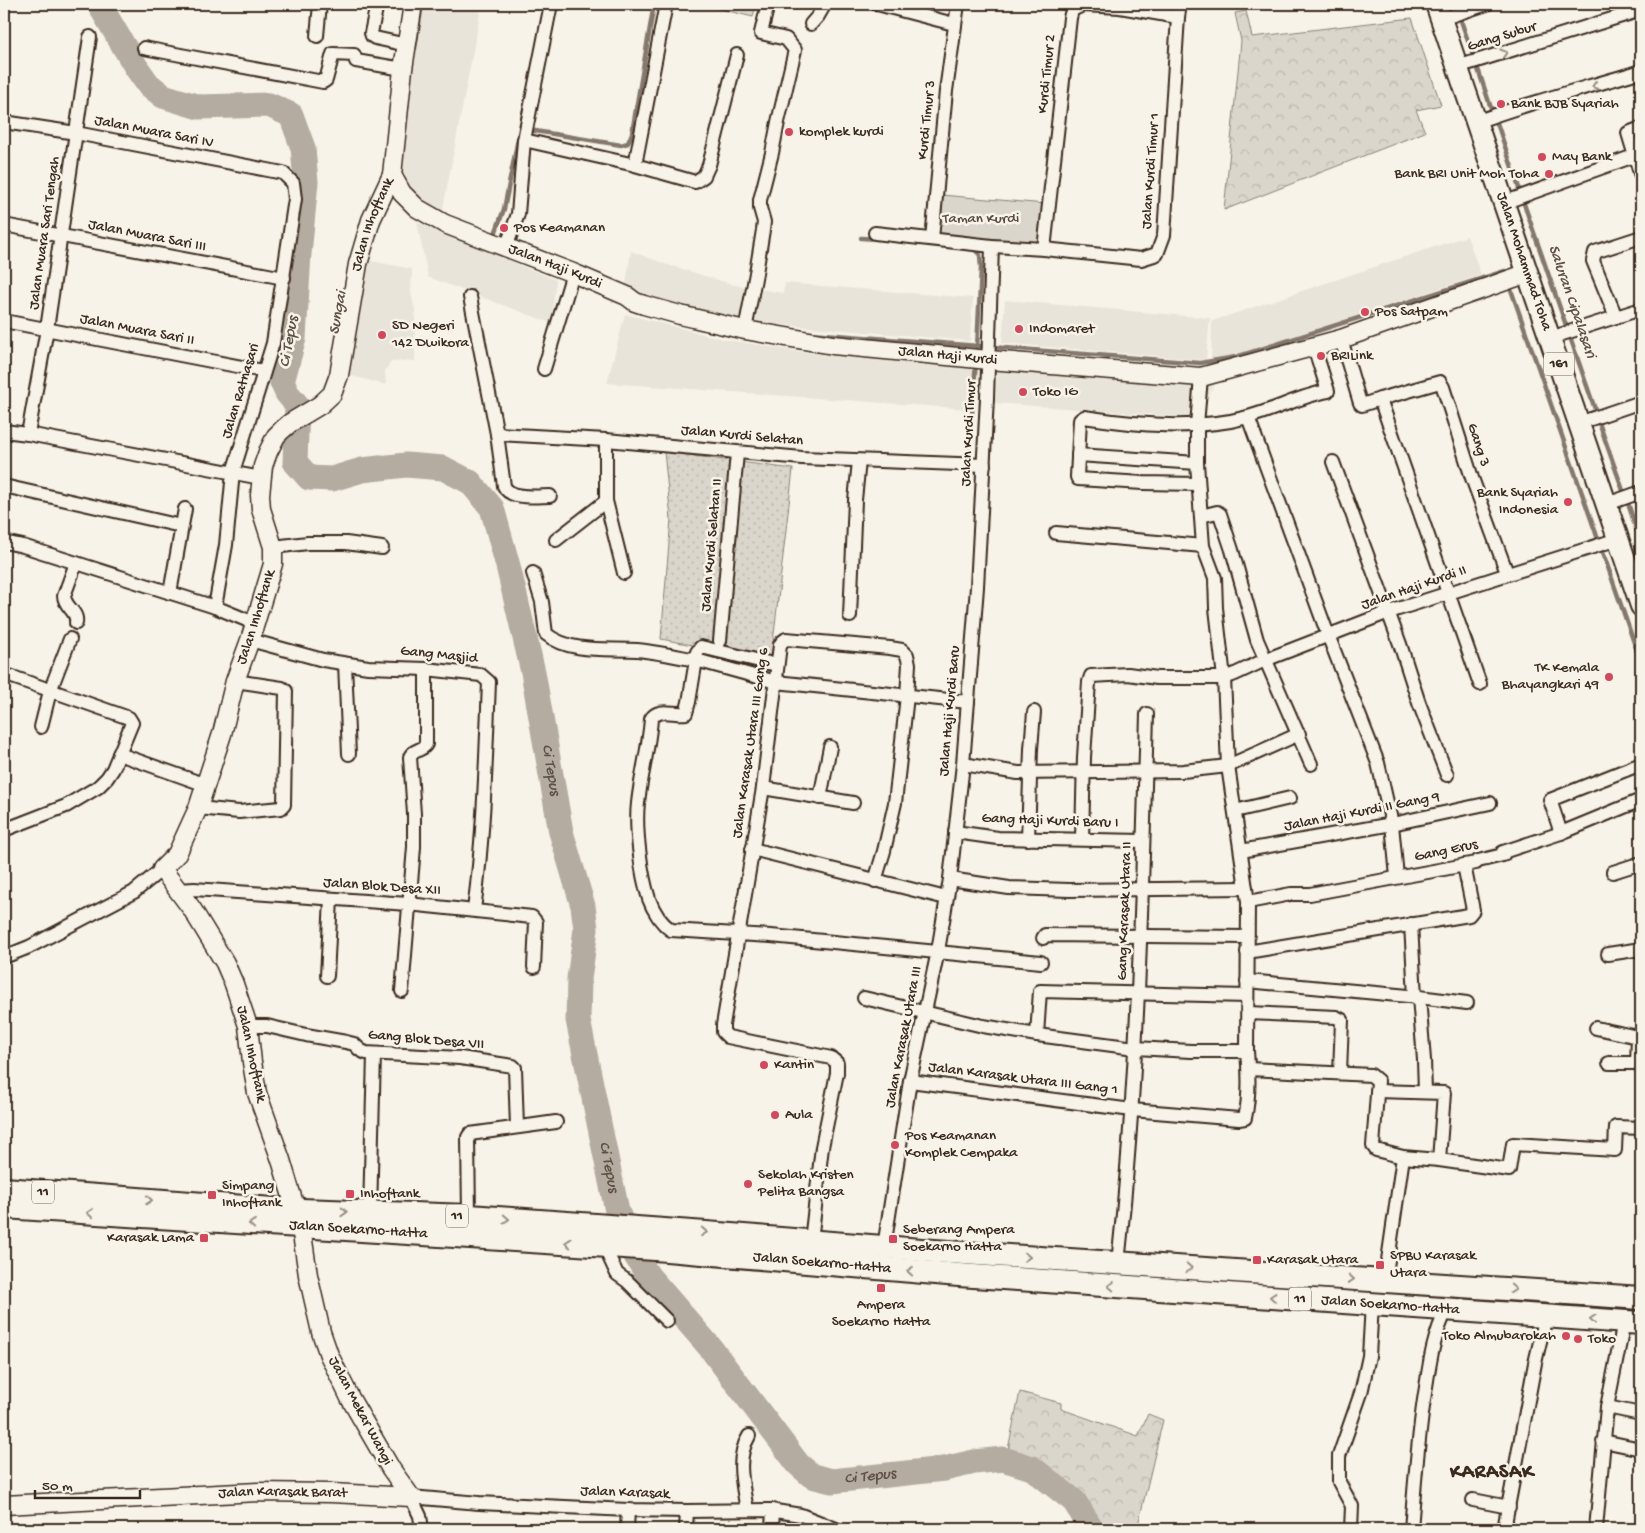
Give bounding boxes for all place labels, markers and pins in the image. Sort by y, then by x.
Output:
place label: Bank BJB Syariah [1510,95,1619,113]
marker: Bank BJB Syariah [1495,98,1507,110]
place label: komplek kurdi [799,123,884,141]
marker: komplek kurdi [783,126,795,138]
place label: May Bank [1552,148,1613,166]
marker: May Bank [1536,151,1548,163]
place label: Bank BRI Unit Moh Toha [1394,165,1540,183]
marker: Bank BRI Unit Moh Toha [1543,168,1555,180]
place label: Pos Keamanan [513,219,605,237]
marker: Pos Keamanan [498,222,510,234]
place label: Pos Satpam [1374,303,1448,321]
marker: Pos Satpam [1359,306,1371,318]
place label: SD Negeri 142 Dwikora [391,317,469,352]
place label: Indomaret [1029,320,1096,338]
marker: Indomaret [1013,323,1025,335]
marker: SD Negeri 142 Dwikora [376,329,388,341]
place label: BRILink [1330,347,1374,365]
marker: BRILink [1315,350,1327,362]
place label: Toko IG [1032,383,1078,401]
marker: Toko IG [1017,386,1029,398]
place label: Bank Syariah Indonesia [1476,484,1559,519]
marker: Bank Syariah Indonesia [1562,496,1574,508]
place label: TK Kemala Bhayangkari 49 [1501,659,1600,694]
marker: TK Kemala Bhayangkari 49 [1603,671,1615,683]
place label: Kantin [774,1056,814,1074]
marker: Kantin [758,1059,770,1071]
place label: Aula [785,1106,813,1124]
marker: Aula [769,1109,781,1121]
place label: Pos Keamanan Komplek Cempaka [904,1127,1018,1162]
marker: Pos Keamanan Komplek Cempaka [889,1139,901,1151]
place label: Sekolah Kristen Pelita Bangsa [757,1166,854,1201]
place label: Simpang Inhoftank [222,1177,283,1212]
marker: Sekolah Kristen Pelita Bangsa [742,1178,754,1190]
place label: Inhoftank [360,1185,421,1203]
marker: Inhoftank [344,1188,356,1200]
marker: Simpang Inhoftank [206,1189,218,1201]
place label: Seberang Ampera Soekarno Hatta [903,1221,1015,1256]
place label: Karasak Lama [107,1229,195,1247]
marker: Karasak Lama [198,1232,210,1244]
marker: Seberang Ampera Soekarno Hatta [887,1233,899,1245]
place label: SPBU Karasak Utara [1390,1247,1477,1282]
place label: Karasak Utara [1267,1251,1359,1269]
marker: Karasak Utara [1251,1254,1263,1266]
marker: SPBU Karasak Utara [1374,1259,1386,1271]
marker: Ampera Soekarno Hatta [875,1282,887,1294]
place label: Ampera Soekarno Hatta [832,1296,931,1331]
place label: Toko Almubarokah [1441,1327,1556,1345]
marker: Toko Almubarokah [1560,1330,1572,1342]
place label: Toko [1587,1330,1616,1348]
marker: Toko [1572,1333,1584,1345]

